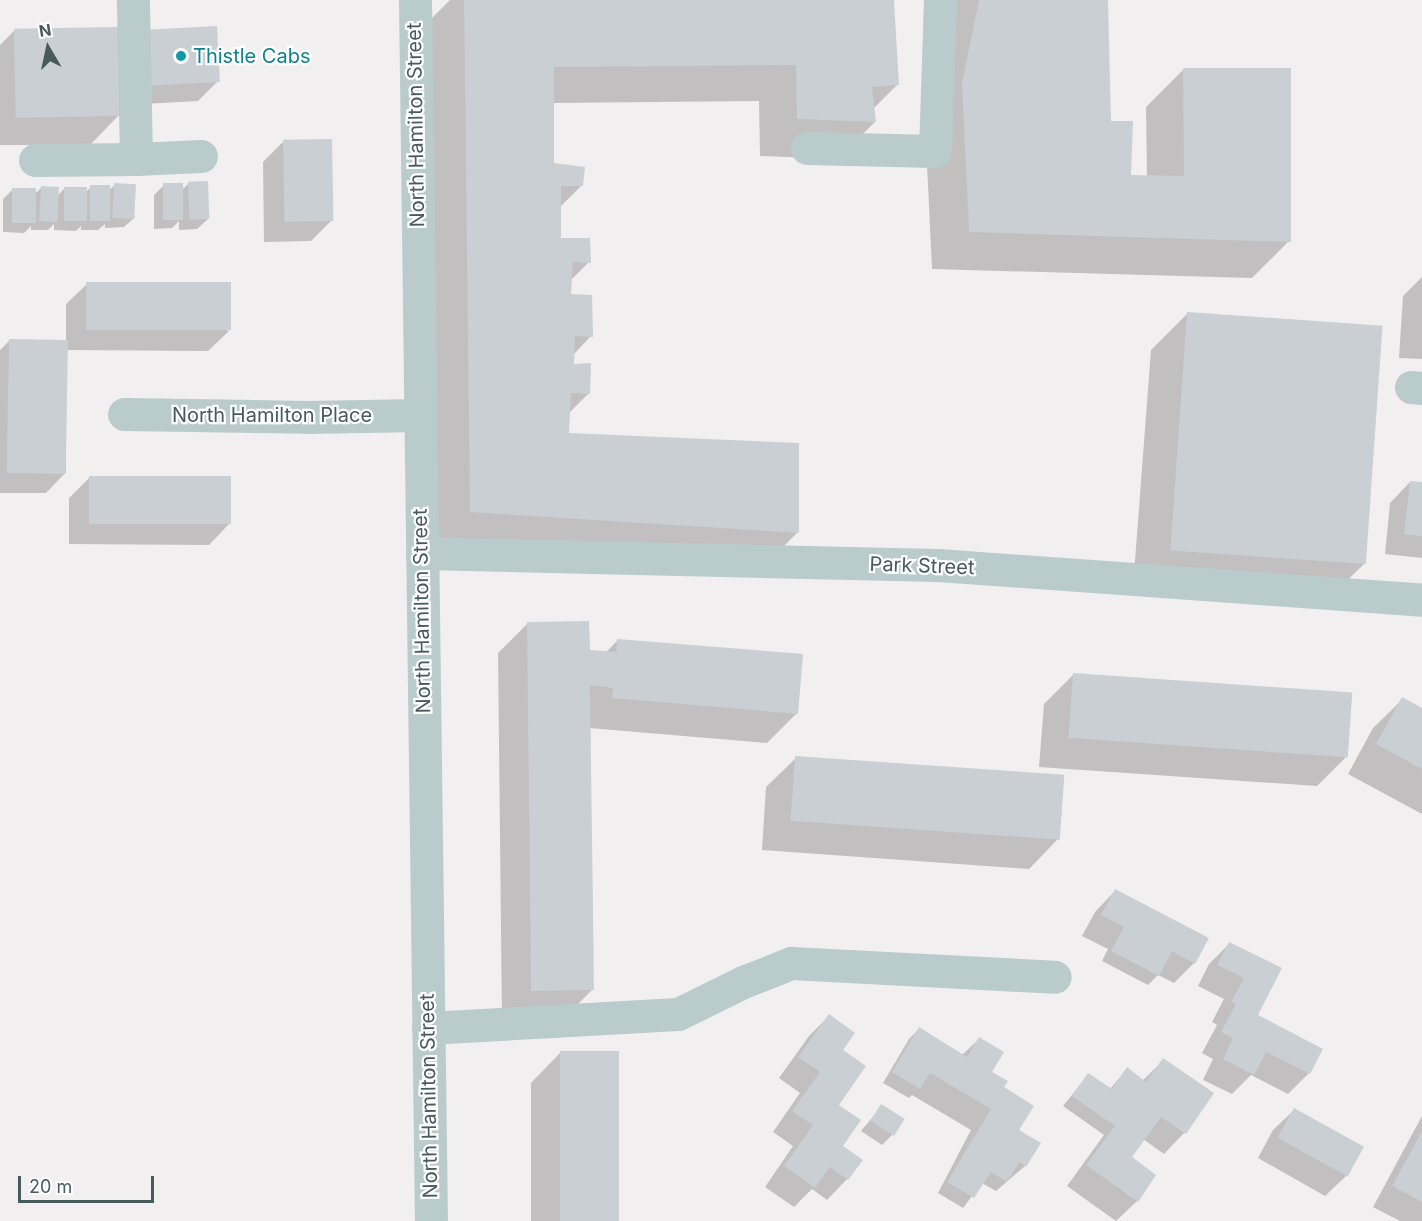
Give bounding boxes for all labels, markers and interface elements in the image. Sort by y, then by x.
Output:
north arrow [18,18,78,78]
text: N [38,19,53,41]
street label: North Hamilton Street [402,22,430,228]
place label: Thistle Cabs [193,44,310,68]
marker: Thistle Cabs [174,49,188,63]
street label: North Hamilton Place [172,403,372,427]
street label: North Hamilton Street [408,508,436,714]
street label: Park Street [869,552,975,580]
street label: North Hamilton Street [415,993,443,1199]
scale bar [21,1164,158,1202]
text: 20 m [29,1176,72,1197]

